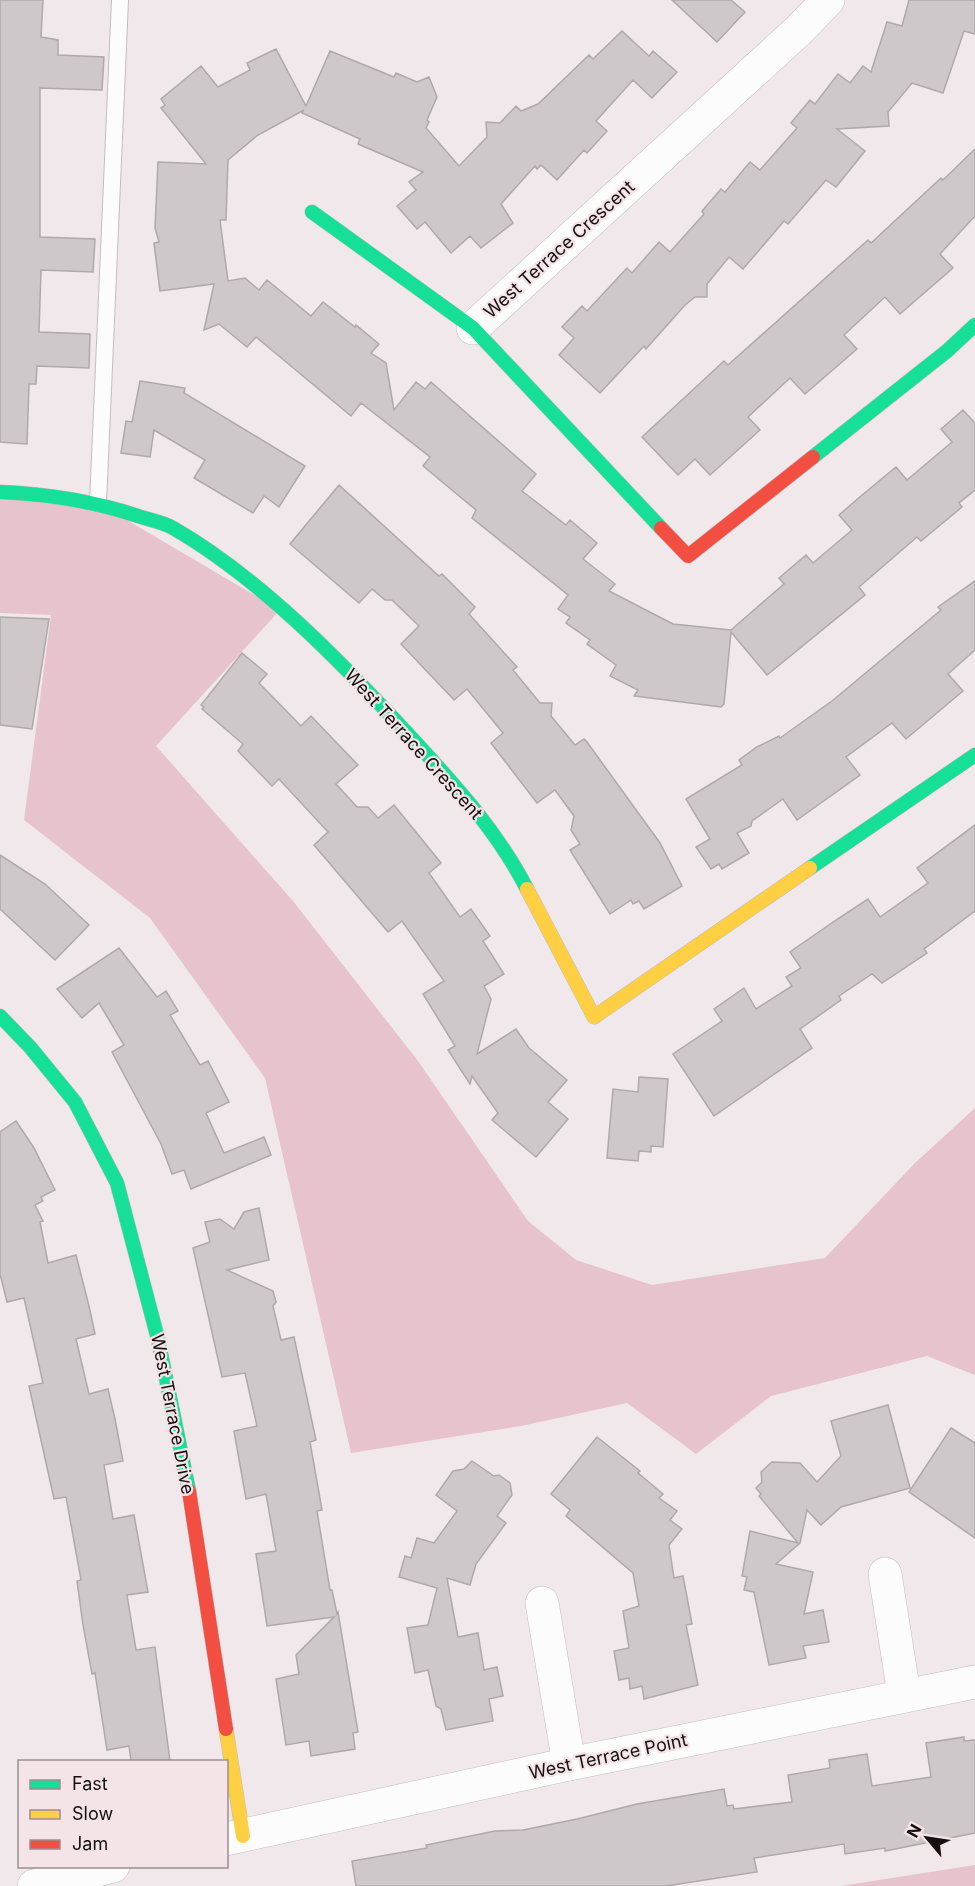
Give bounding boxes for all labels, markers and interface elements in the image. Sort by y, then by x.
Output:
street label: West Terrace Crescent [479,176,639,322]
street label: West Terrace Crescent [341,664,487,824]
street label: West Terrace Drive [147,1332,199,1496]
street label: West Terrace Point [527,1729,689,1783]
legend [18,1760,228,1868]
text: Fast [72,1773,108,1794]
text: Slow [72,1803,113,1824]
north arrow [897,1808,957,1868]
text: N [902,1821,926,1841]
text: Jam [72,1833,108,1854]

